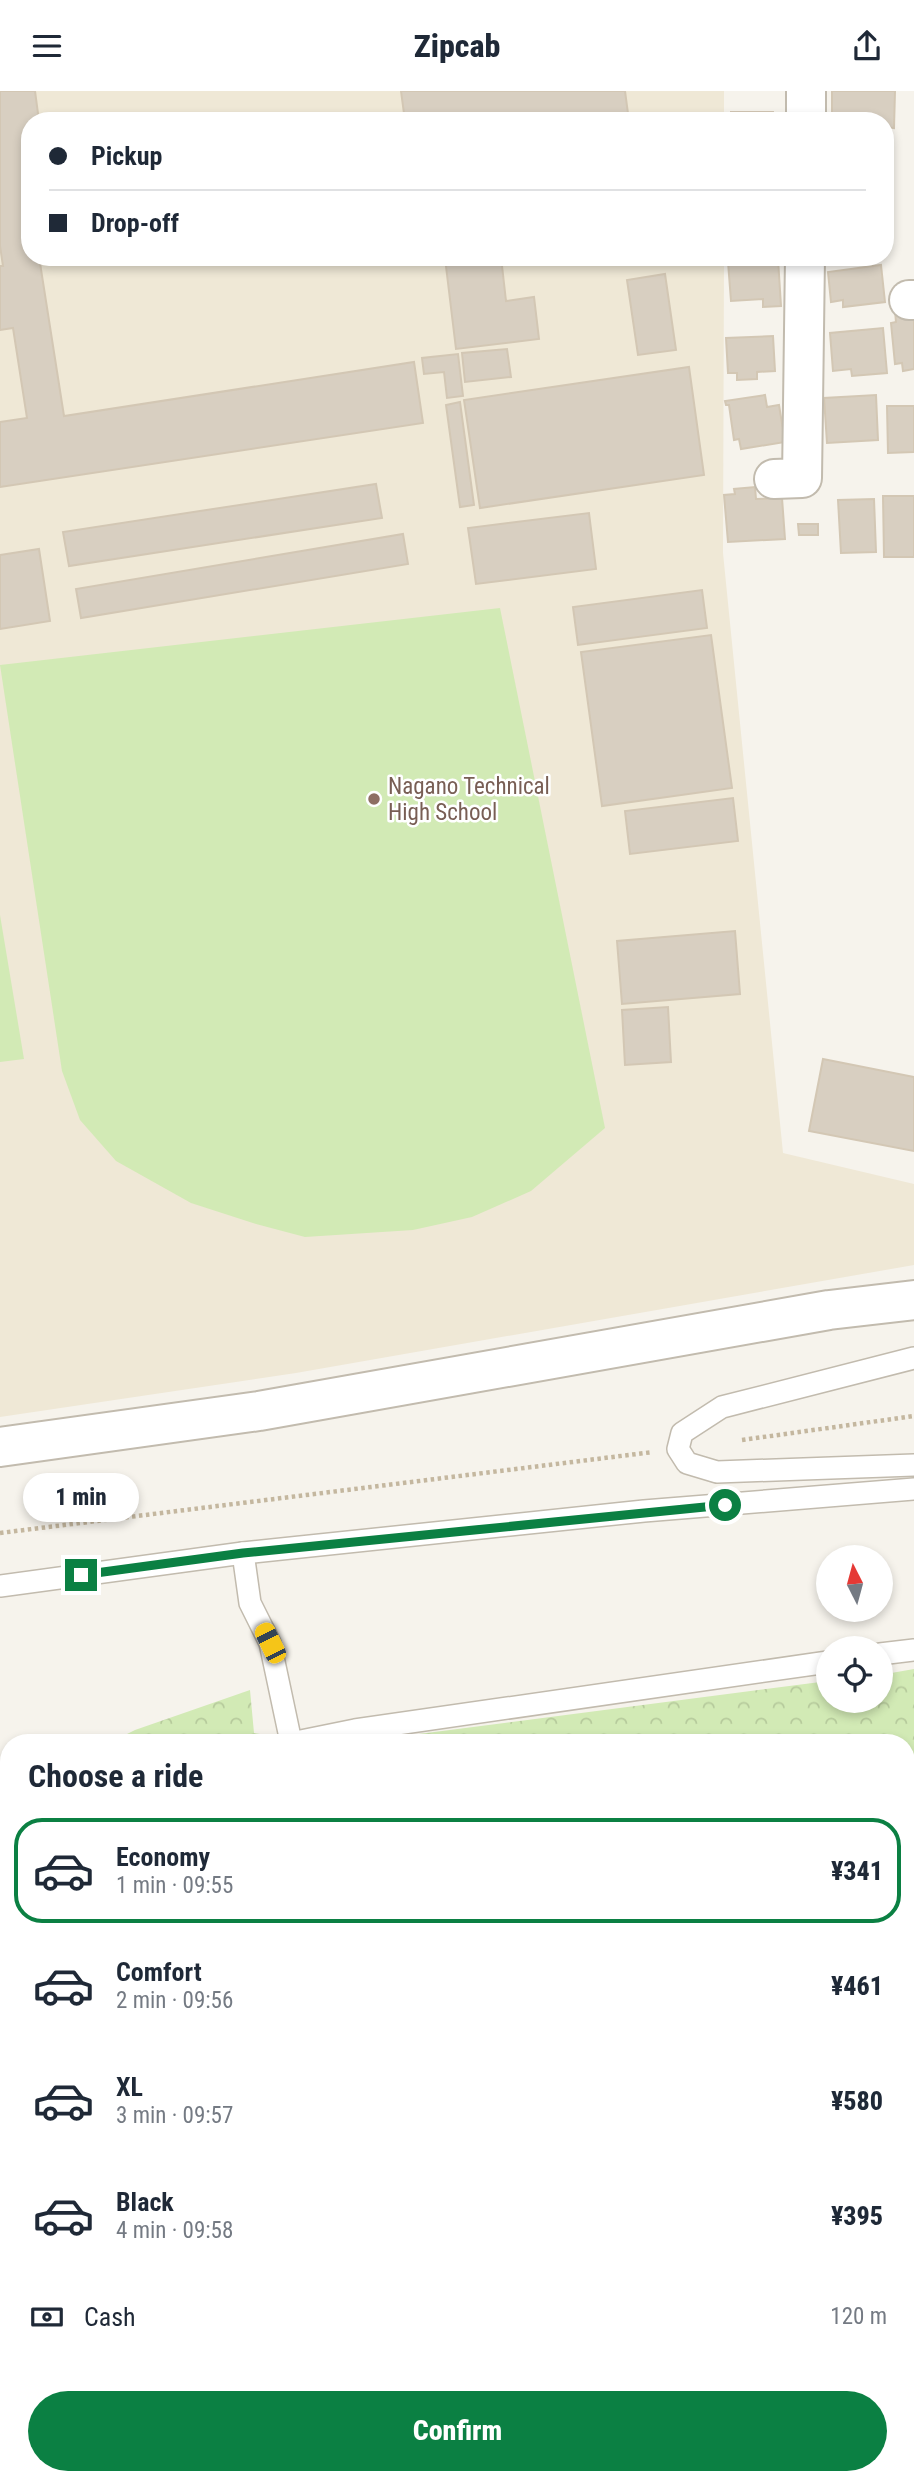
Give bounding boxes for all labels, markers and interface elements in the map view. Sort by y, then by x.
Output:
icon: menu [28,27,66,65]
text: Zipcab [414,27,500,65]
icon: share [848,27,886,65]
text: Pickup [91,141,162,171]
text: Drop-off [91,208,179,238]
place label: Nagano Technical High School [388,773,550,826]
marker: Nagano Technical High School [366,791,382,807]
callout: 1 min [23,1473,139,1523]
text: 1 min [55,1484,107,1511]
route start [709,1489,741,1521]
north arrow [816,1545,892,1622]
map controls [816,1545,893,1713]
route end [65,1559,97,1591]
car [252,1620,289,1666]
button: locate [816,1636,893,1713]
text: Choose a ride [28,1757,203,1795]
icon: car [32,1839,95,1902]
text: Economy [116,1842,210,1872]
text: ¥341 [831,1856,883,1886]
text: 1 min · 09:55 [116,1872,233,1899]
icon: car [32,1954,95,2017]
text: Comfort [116,1957,202,1987]
text: ¥461 [831,1971,883,2001]
text: 2 min · 09:56 [116,1987,233,2014]
icon: car [32,2069,95,2132]
text: XL [116,2072,143,2102]
text: ¥580 [831,2086,883,2116]
text: 3 min · 09:57 [116,2102,233,2129]
icon: car [32,2184,95,2247]
text: Black [116,2187,174,2217]
text: ¥395 [831,2201,883,2231]
text: 4 min · 09:58 [116,2217,233,2244]
icon: cash [28,2298,66,2336]
text: Cash [84,2302,136,2332]
text: 120 m [830,2303,887,2330]
button: Confirm [28,2391,887,2471]

